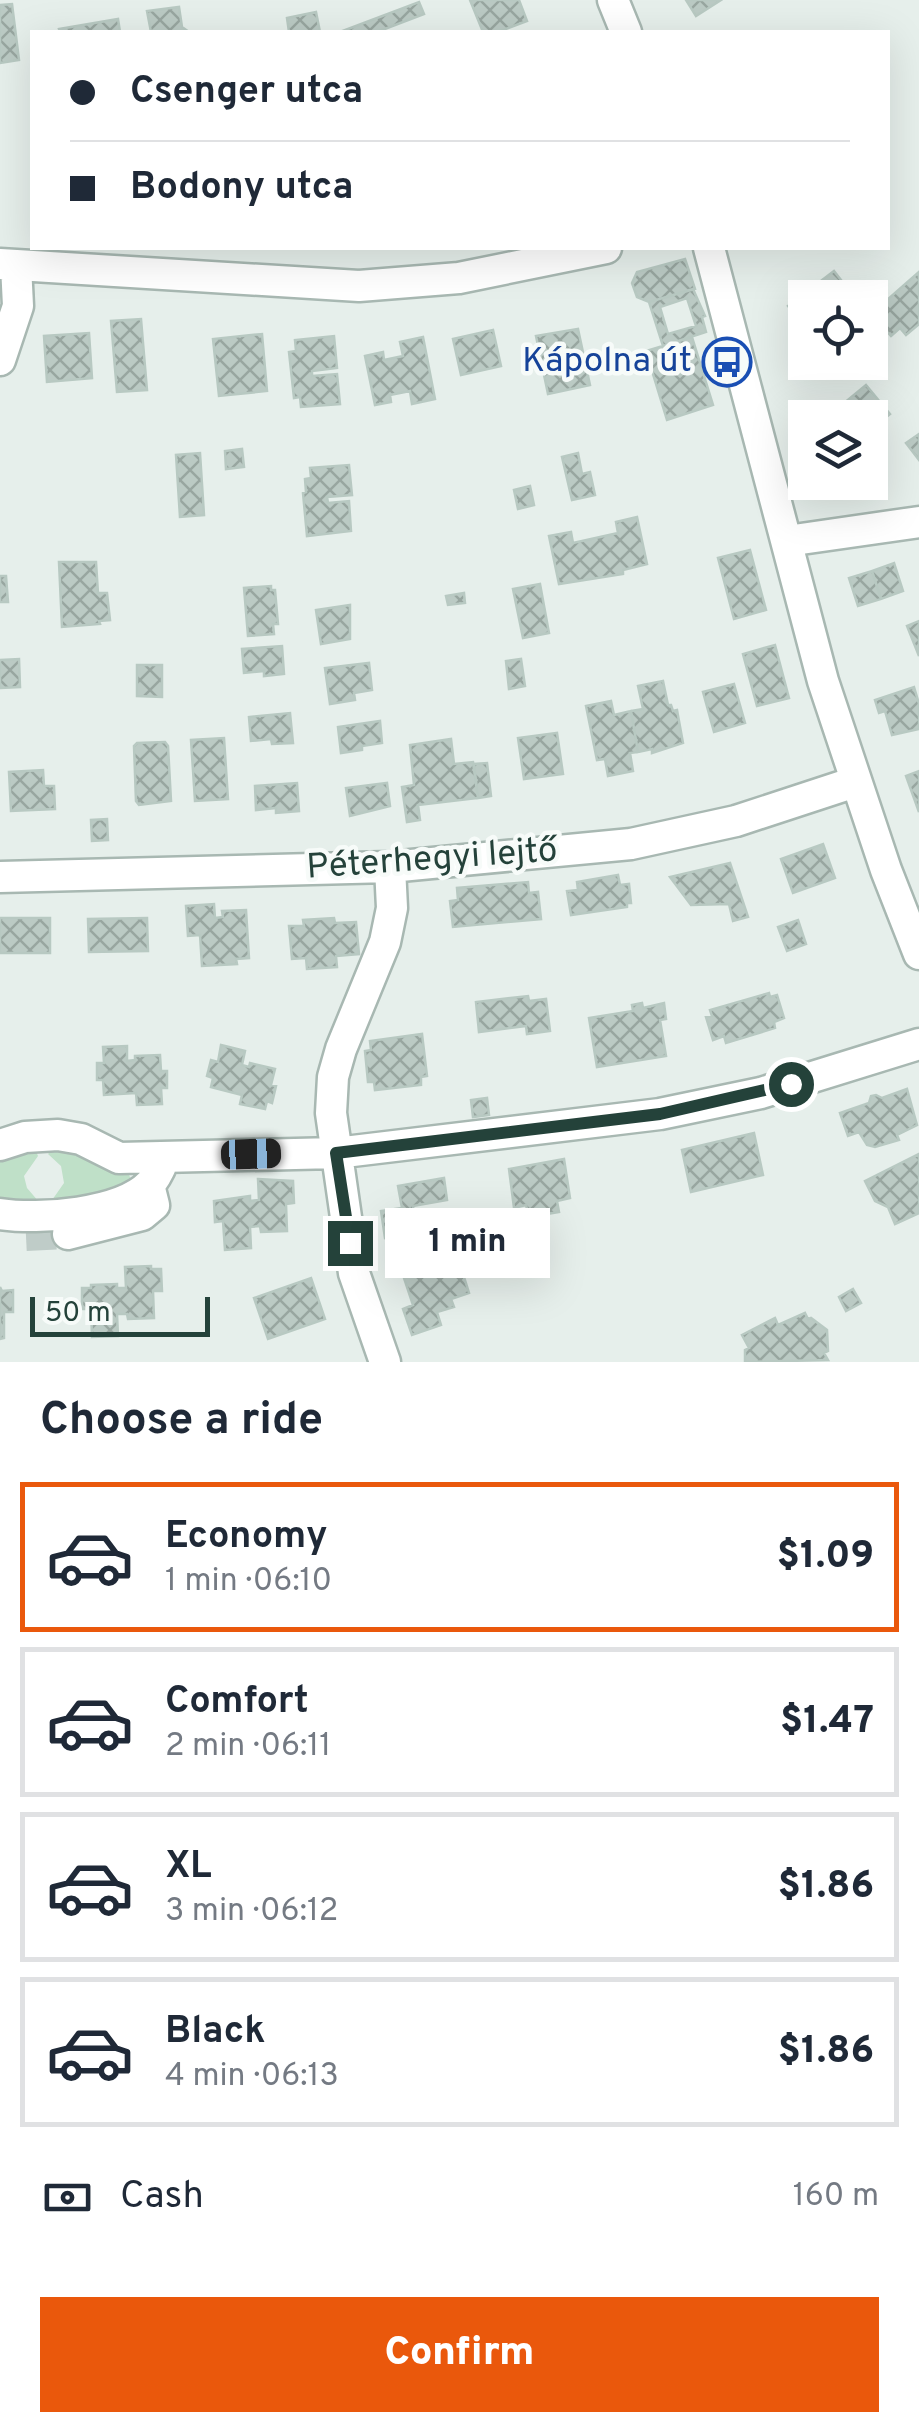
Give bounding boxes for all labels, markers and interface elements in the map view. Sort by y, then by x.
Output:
text: Csenger utca [130,68,363,117]
text: Bodony utca [130,164,353,213]
map controls [788,280,888,500]
button: locate [788,280,888,380]
bus stop icon: Kápolna út [701,336,753,388]
place label: Kápolna út [522,340,692,384]
button: layers [788,400,888,500]
street label: Péterhegyi lejtő [305,829,560,891]
route start [769,1062,814,1107]
car [220,1138,282,1170]
callout: 1 min [385,1208,550,1278]
route end [328,1221,373,1266]
text: 1 min [428,1223,507,1263]
scale bar [30,1292,210,1336]
text: 50 m [45,1296,111,1332]
text: Choose a ride [40,1393,323,1450]
icon: car [45,1512,135,1602]
text: Economy [165,1513,327,1562]
text: $1.09 [777,1533,874,1582]
text: 1 min · 06:10 [165,1562,332,1602]
icon: car [45,1677,135,1767]
text: Comfort [165,1678,309,1727]
text: $1.47 [780,1698,874,1747]
text: 2 min · 06:11 [165,1727,331,1767]
icon: car [45,1842,135,1932]
text: XL [165,1843,212,1892]
text: $1.86 [778,1863,874,1912]
text: 3 min · 06:12 [165,1892,338,1932]
icon: car [45,2007,135,2097]
text: Black [165,2008,265,2057]
text: $1.86 [778,2028,874,2077]
text: 4 min · 06:13 [165,2057,339,2097]
icon: cash [40,2170,95,2225]
text: Cash [120,2173,204,2222]
text: 160 m [793,2177,879,2217]
button: Confirm [40,2297,879,2412]

